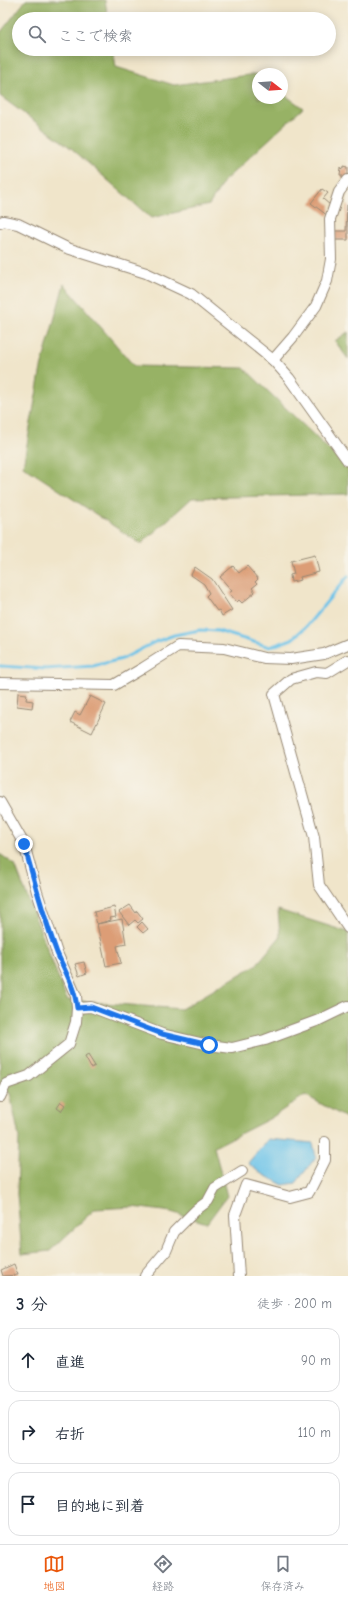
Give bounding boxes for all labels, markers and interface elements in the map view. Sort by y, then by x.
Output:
search box [12,12,336,56]
icon: search [26,23,48,45]
text: ここで検索 [58,27,133,45]
north arrow [252,68,288,104]
route end [15,835,33,853]
route start [200,1036,218,1054]
text: 3 分 [16,1295,47,1314]
text: 徒歩 · 200 m [257,1296,332,1311]
icon: ahead [17,1349,39,1371]
text: 直進 [55,1353,85,1371]
text: 90 m [301,1353,331,1368]
icon: right [17,1421,39,1443]
text: 右折 [55,1425,85,1443]
text: 110 m [298,1425,331,1440]
icon: arrive [17,1493,39,1515]
text: 目的地に到着 [55,1497,145,1515]
tab: 地図 [43,1553,65,1593]
tab: 経路 [152,1553,174,1593]
tab: 保存済み [261,1553,305,1593]

